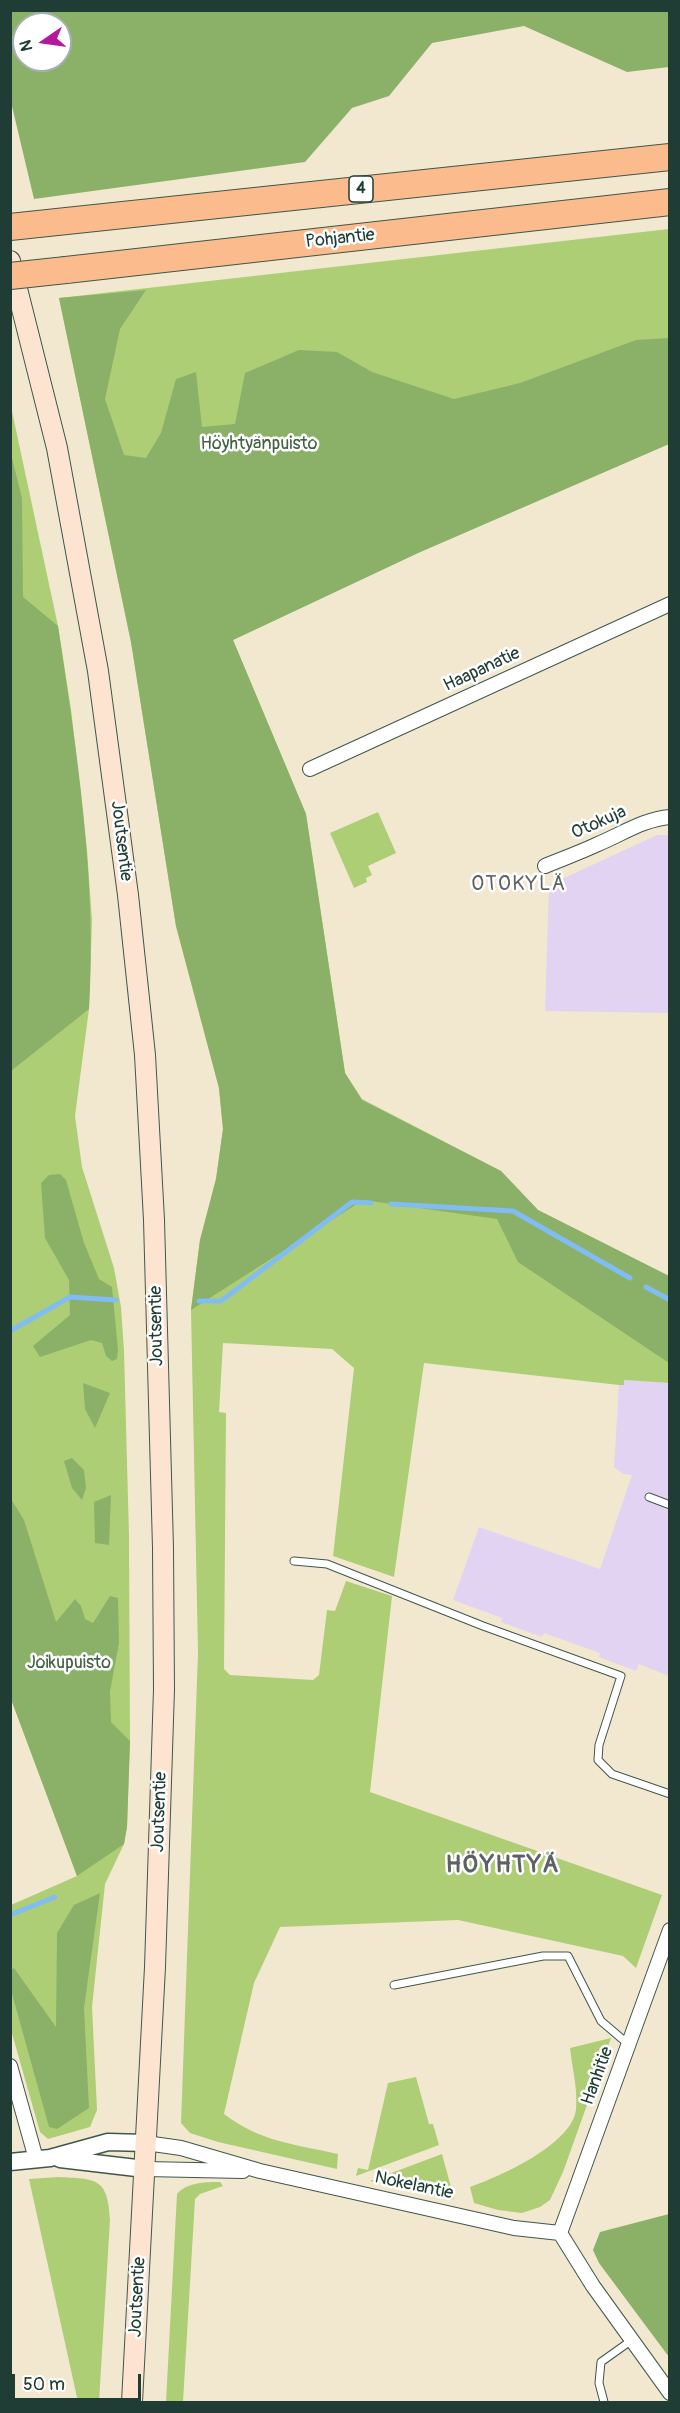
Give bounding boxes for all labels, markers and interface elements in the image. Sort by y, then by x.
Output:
north arrow [12,12,72,72]
text: N [15,38,37,53]
road number: 4 [349,176,373,202]
street label: Pohjantie [304,225,376,253]
park label: Höyhtyänpuisto [201,433,317,455]
street label: Haapanatie [440,643,524,697]
street label: Joutsentie [105,800,137,882]
street label: Otokuja [568,801,630,845]
district label: OTOKYLÄ [471,873,567,897]
street label: Joutsentie [145,1286,169,1366]
park label: Joikupuisto [27,1652,111,1674]
street label: Joutsentie [148,1771,172,1853]
district label: HÖYHTYÄ [446,1852,560,1880]
street label: Hanhitie [577,2044,619,2108]
street label: Nokelantie [373,2167,455,2205]
street label: Joutsentie [125,2256,151,2338]
scale bar [15,2362,144,2400]
text: 50 m [23,2373,65,2396]

